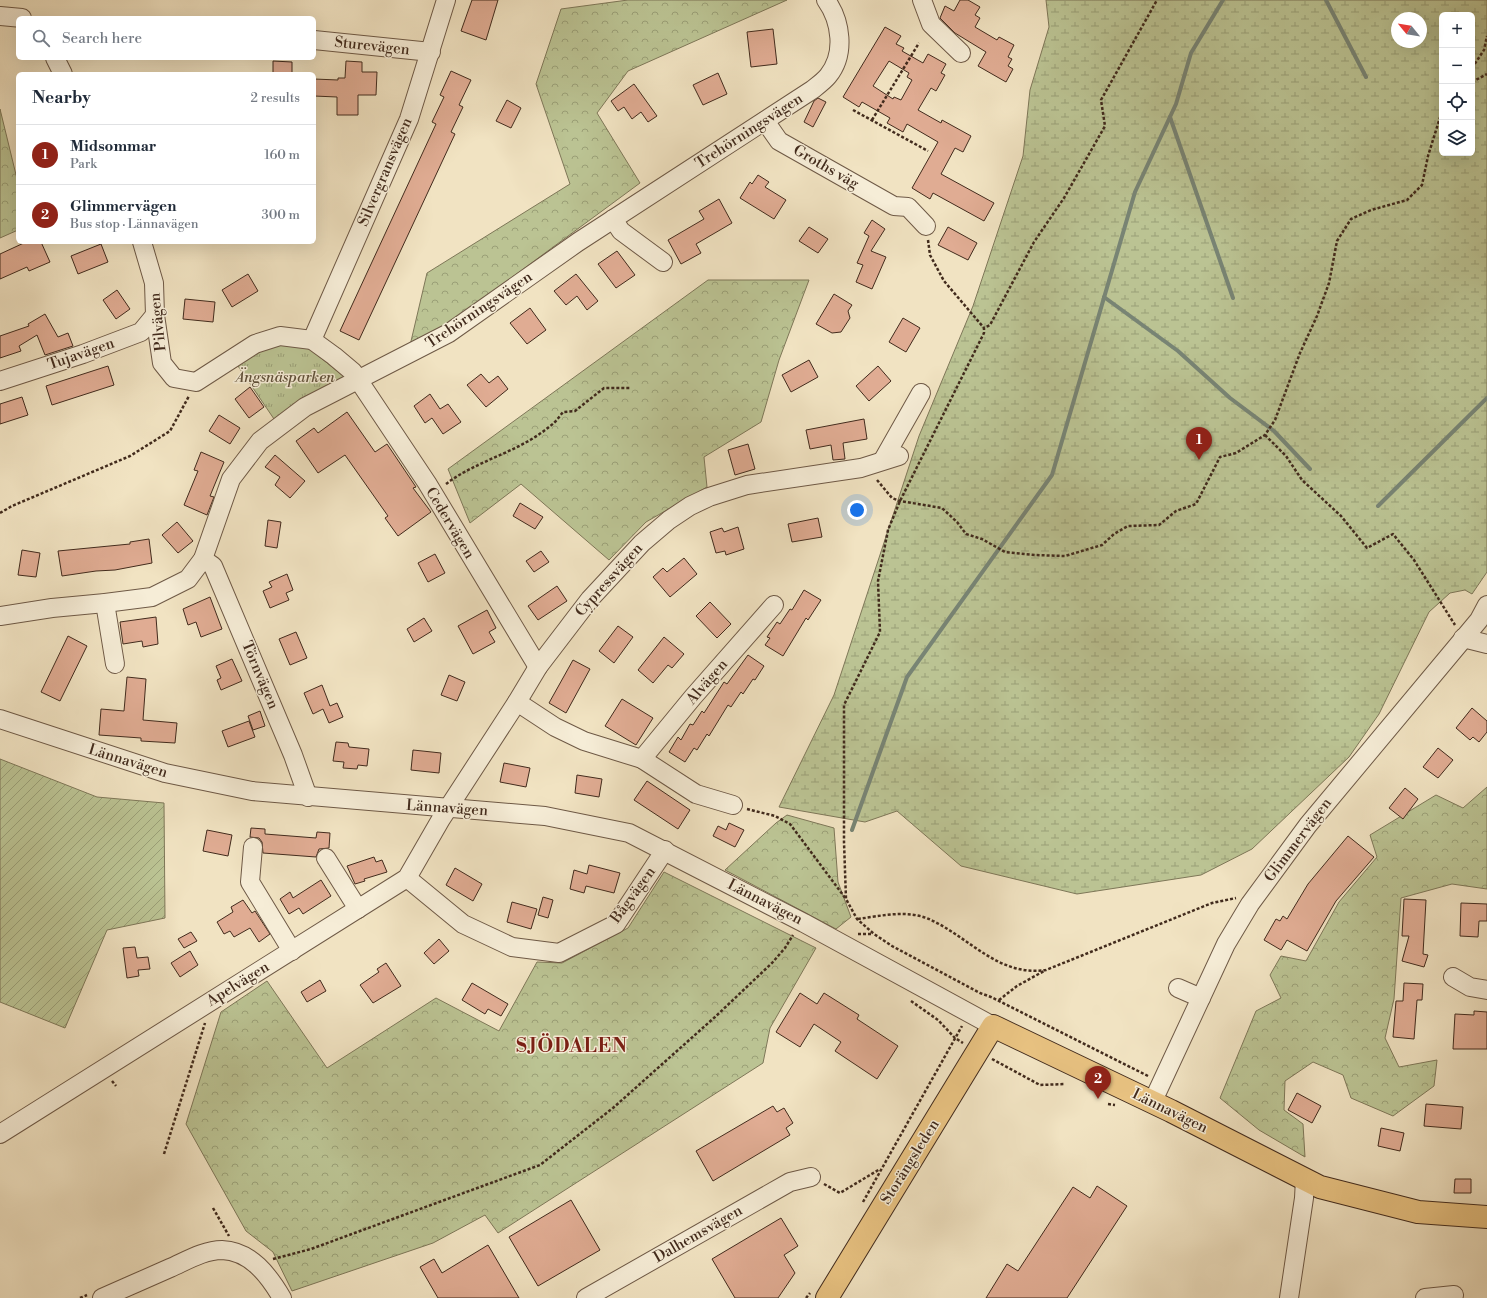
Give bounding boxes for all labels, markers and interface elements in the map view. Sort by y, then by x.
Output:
north arrow [1391,12,1427,48]
map controls [1439,12,1475,156]
button: + [1439,12,1475,48]
search box [16,16,316,60]
icon: search [30,27,52,49]
text: Search here [62,29,142,48]
street label: Sturevägen [333,33,411,59]
button: − [1439,48,1475,84]
button: locate [1439,84,1475,120]
text: Nearby [32,87,91,109]
street label: Trehörningsvägen [692,89,806,173]
text: 2 results [251,90,300,106]
street label: Silvergransvägen [354,115,416,229]
button: layers [1439,120,1475,156]
text: Midsommar [70,137,156,156]
street label: Groths väg [790,141,862,193]
text: 1 [42,147,48,163]
text: 160 m [264,147,300,163]
text: Park [70,156,97,172]
text: Glimmervägen [70,197,176,216]
text: 2 [41,207,49,223]
text: 300 m [262,207,300,223]
text: Bus stop · Lännavägen [70,216,199,232]
street label: Trehörningsvägen [422,267,536,353]
street label: Pilvägen [145,292,171,352]
street label: Tujavägen [45,334,117,374]
park label: Ängsnäsparken [233,367,335,387]
pin: 1 [1186,427,1212,460]
street label: Cedervägen [421,484,479,562]
your location [847,500,867,520]
street label: Cypressvägen [571,539,647,621]
street label: Törnvägen [237,638,283,712]
street label: Alvägen [681,655,732,709]
street label: Lännavägen [86,740,170,782]
street label: Glimmervägen [1260,794,1336,886]
street label: Lännavägen [405,796,489,820]
street label: Bågvägen [606,863,660,928]
street label: Lännavägen [724,875,806,929]
street label: Apelvägen [202,957,273,1011]
district label: SJÖDALEN [516,1033,628,1058]
pin: 2 [1085,1066,1111,1099]
street label: Lännavägen [1129,1084,1211,1138]
street label: Storängsleden [876,1116,944,1208]
street label: Dalhemsvägen [650,1201,746,1267]

